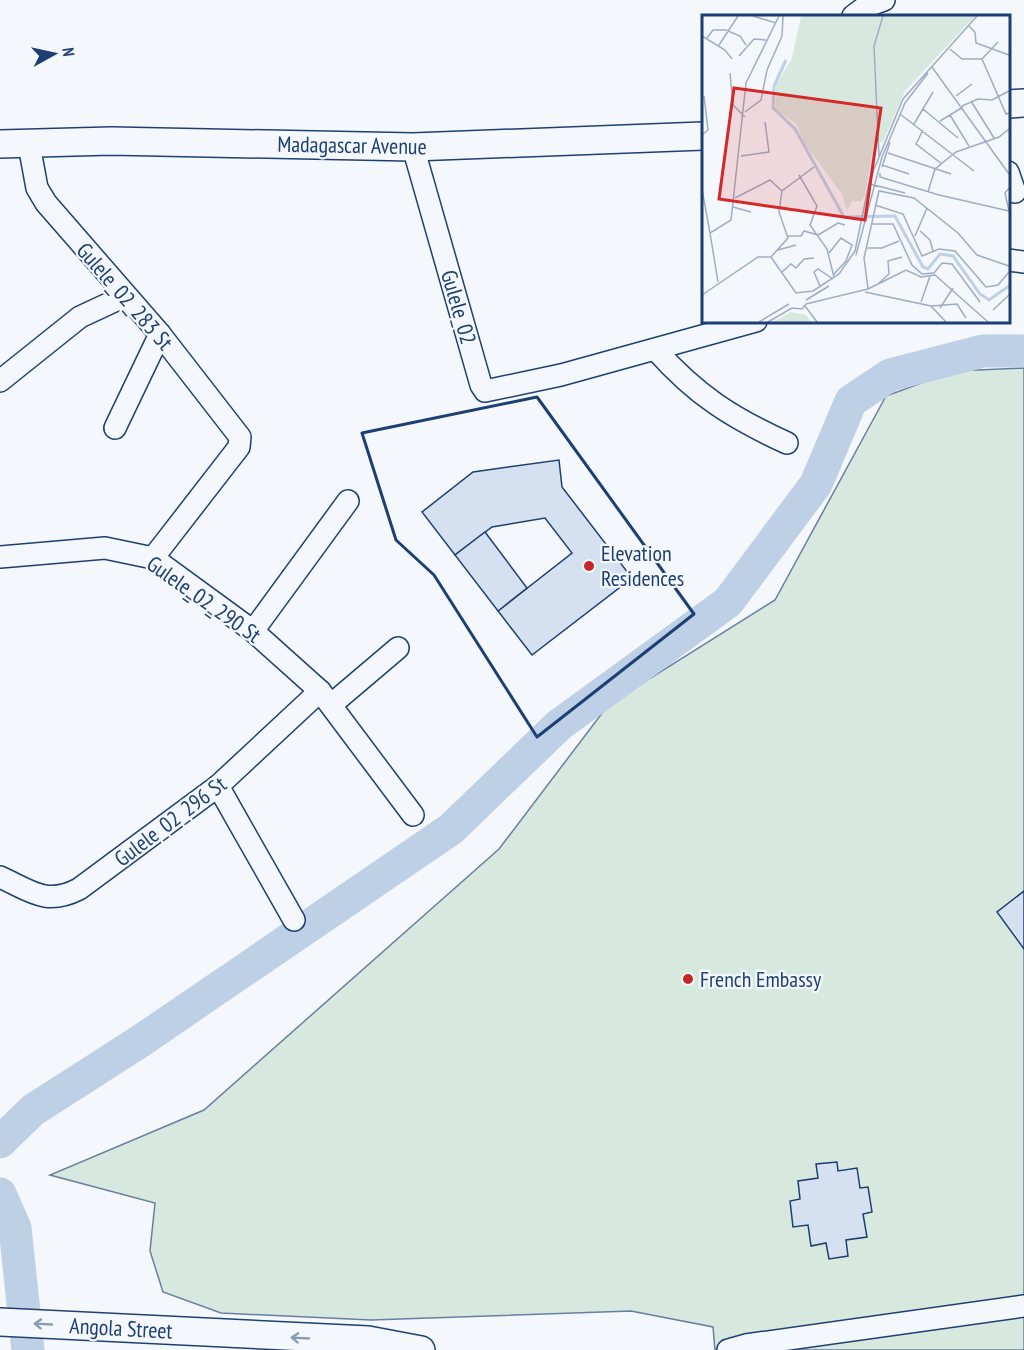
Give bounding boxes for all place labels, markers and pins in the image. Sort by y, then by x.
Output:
place label: Elevation Residences [601,539,684,592]
marker: Elevation Residences [582,559,596,573]
place label: French Embassy [700,965,822,993]
marker: French Embassy [681,972,695,986]

